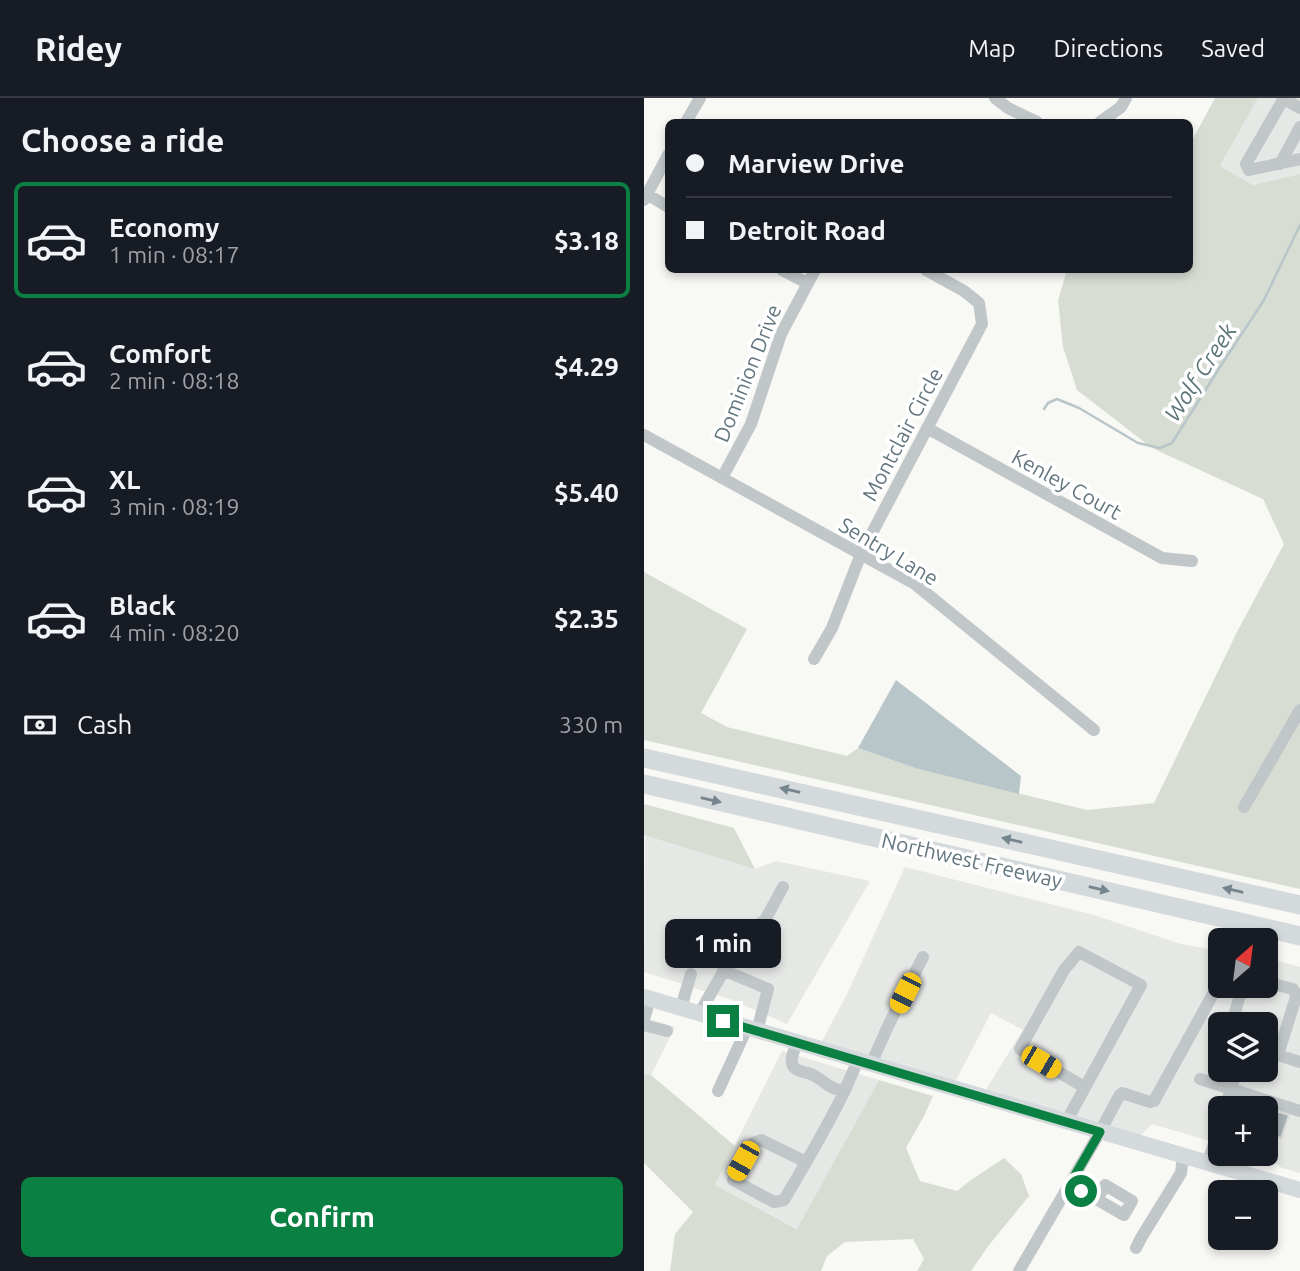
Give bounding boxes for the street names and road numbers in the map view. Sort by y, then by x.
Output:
street label: Dominion Drive [708,301,786,445]
street label: Montclair Circle [857,363,947,505]
street label: Kenley Court [1008,444,1126,524]
street label: Sentry Lane [835,512,943,590]
street label: Northwest Freeway [879,828,1065,892]

